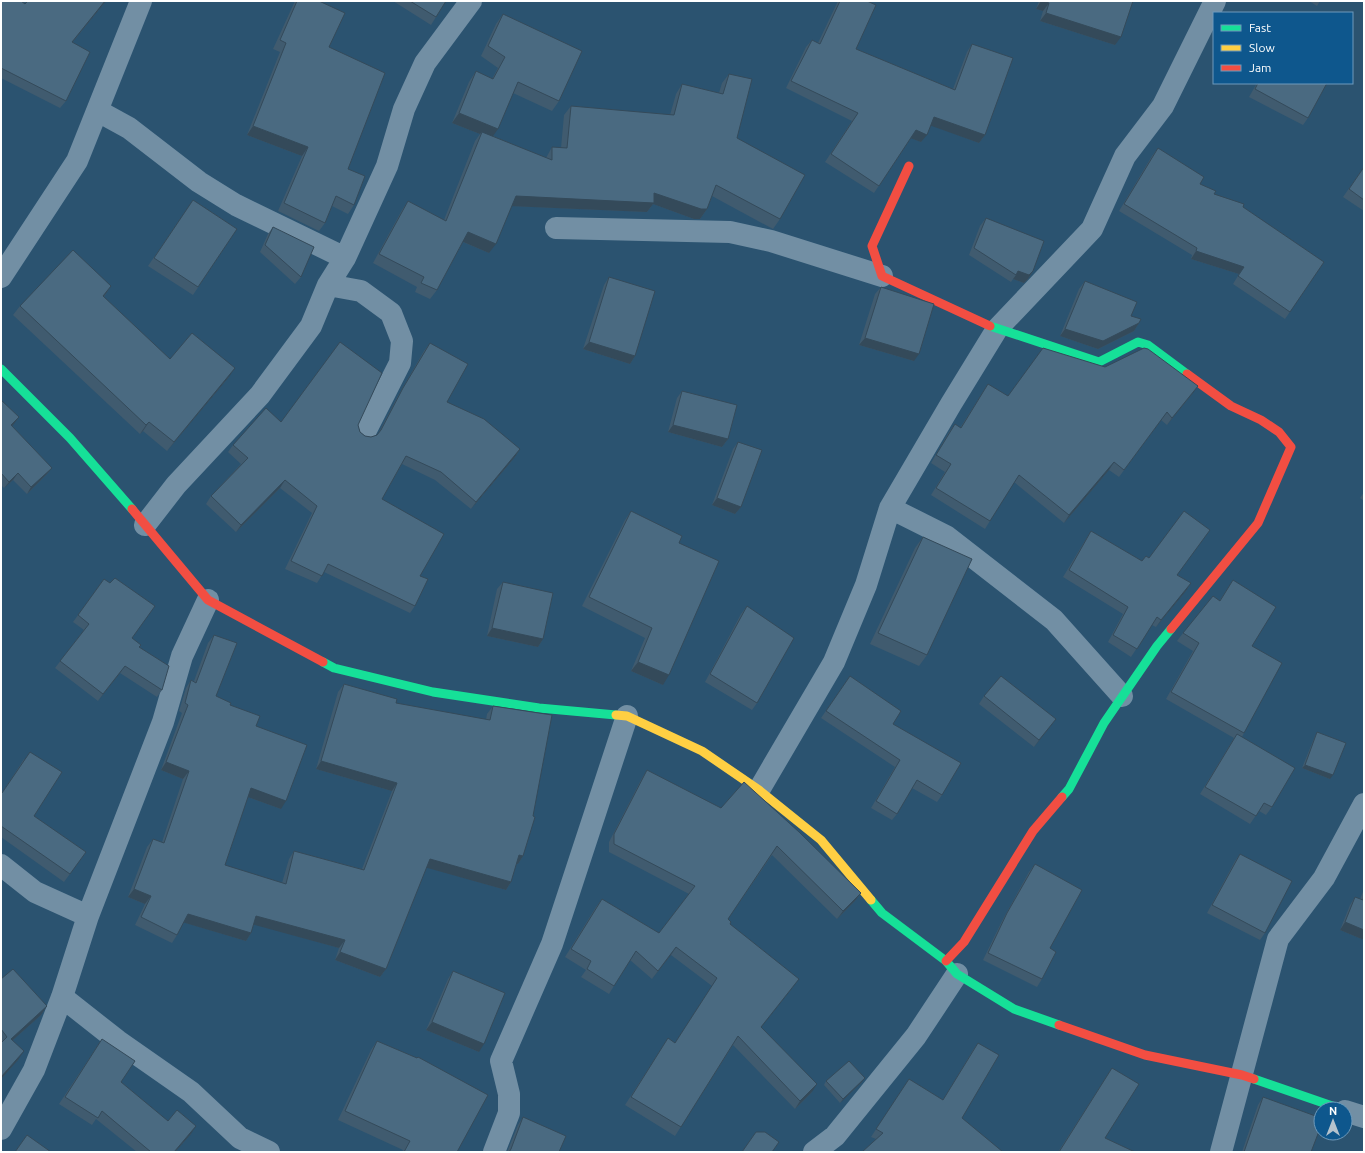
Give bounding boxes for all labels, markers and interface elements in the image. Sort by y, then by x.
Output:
legend [1213,12,1353,84]
text: Fast [1249,21,1271,34]
text: Slow [1249,41,1275,54]
text: Jam [1249,61,1271,74]
north arrow [1313,1101,1353,1141]
text: N [1329,1105,1337,1117]

